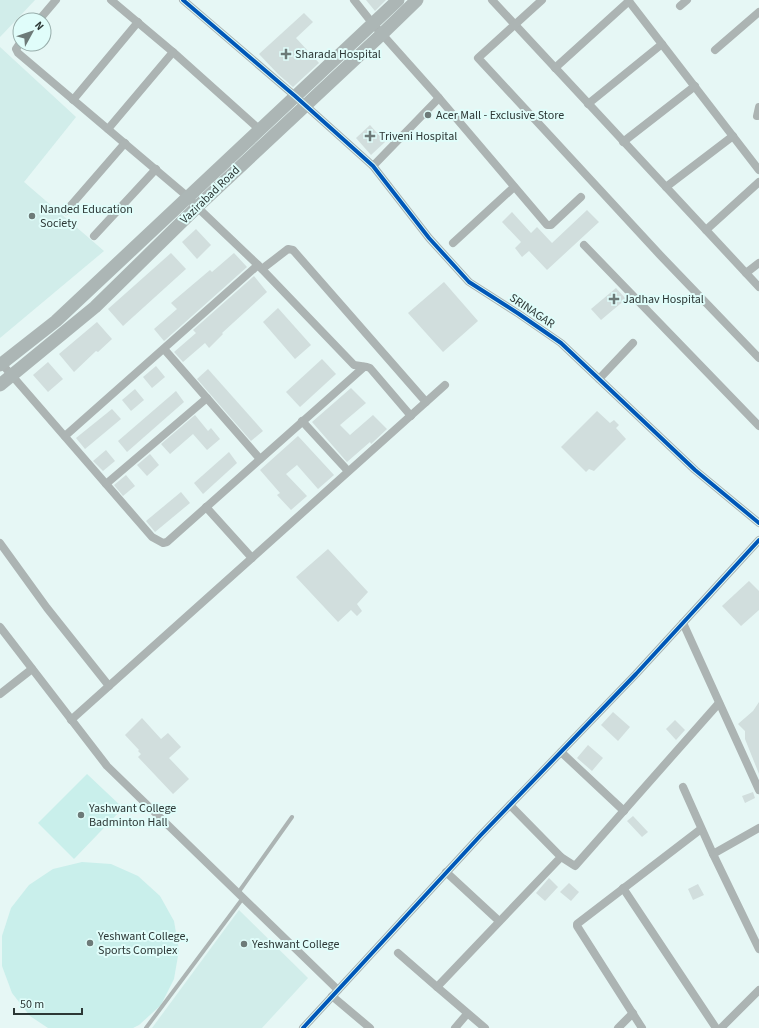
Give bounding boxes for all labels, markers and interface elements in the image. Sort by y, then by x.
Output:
north arrow [12,12,52,52]
text: N [31,18,47,34]
place label: Sharada Hospital [295,46,381,63]
marker: Sharada Hospital [280,48,292,60]
place label: Acer Mall - Exclusive Store [436,107,564,124]
marker: Acer Mall - Exclusive Store [423,110,433,120]
place label: Triveni Hospital [379,128,457,145]
marker: Triveni Hospital [364,130,376,142]
street label: Vazirabad Road [176,162,244,228]
place label: Nanded Education Society [40,201,133,232]
marker: Nanded Education Society [27,211,37,221]
street label: SRINAGAR [506,290,558,332]
place label: Jadhav Hospital [623,291,704,308]
marker: Jadhav Hospital [608,293,620,305]
place label: Yashwant College Badminton Hall [88,800,176,831]
marker: Yashwant College Badminton Hall [76,810,86,820]
place label: Yeshwant College, Sports Complex [97,928,188,959]
place label: Yeshwant College [251,936,339,953]
marker: Yeshwant College, Sports Complex [85,938,95,948]
marker: Yeshwant College [239,939,249,949]
scale bar [14,990,82,1016]
text: 50 m [20,996,44,1013]

